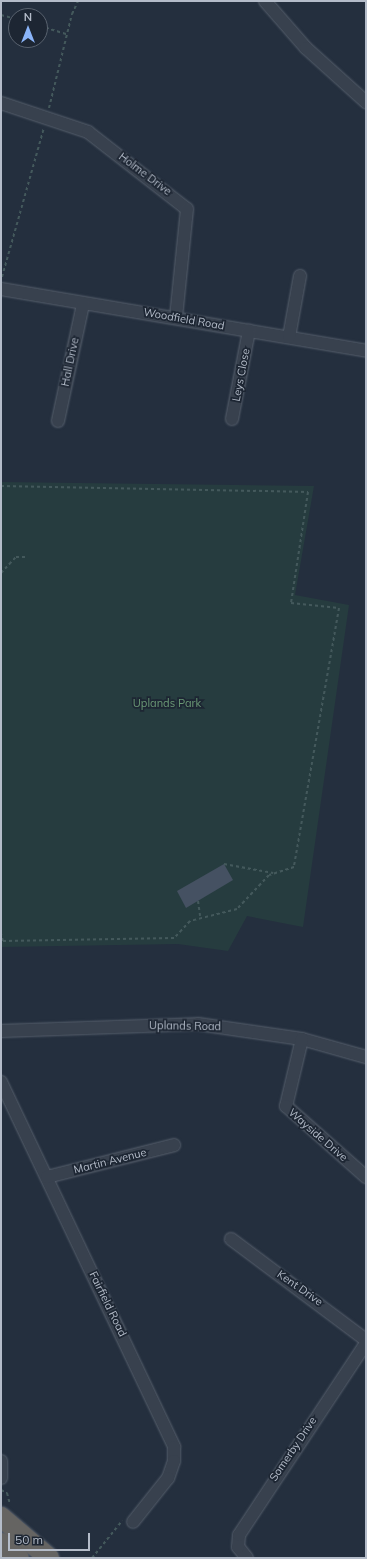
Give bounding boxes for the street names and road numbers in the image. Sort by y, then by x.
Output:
street label: Holme Drive [116,150,174,198]
street label: Woodfield Road [142,305,226,333]
street label: Hall Drive [58,336,82,388]
street label: Leys Close [229,347,253,403]
street label: Uplands Road [149,1019,221,1033]
street label: Wayside Drive [286,1106,350,1164]
street label: Martin Avenue [72,1146,148,1176]
street label: Kent Drive [275,1268,325,1308]
street label: Fairfield Road [87,1269,129,1339]
street label: Somerby Drive [267,1414,319,1484]

